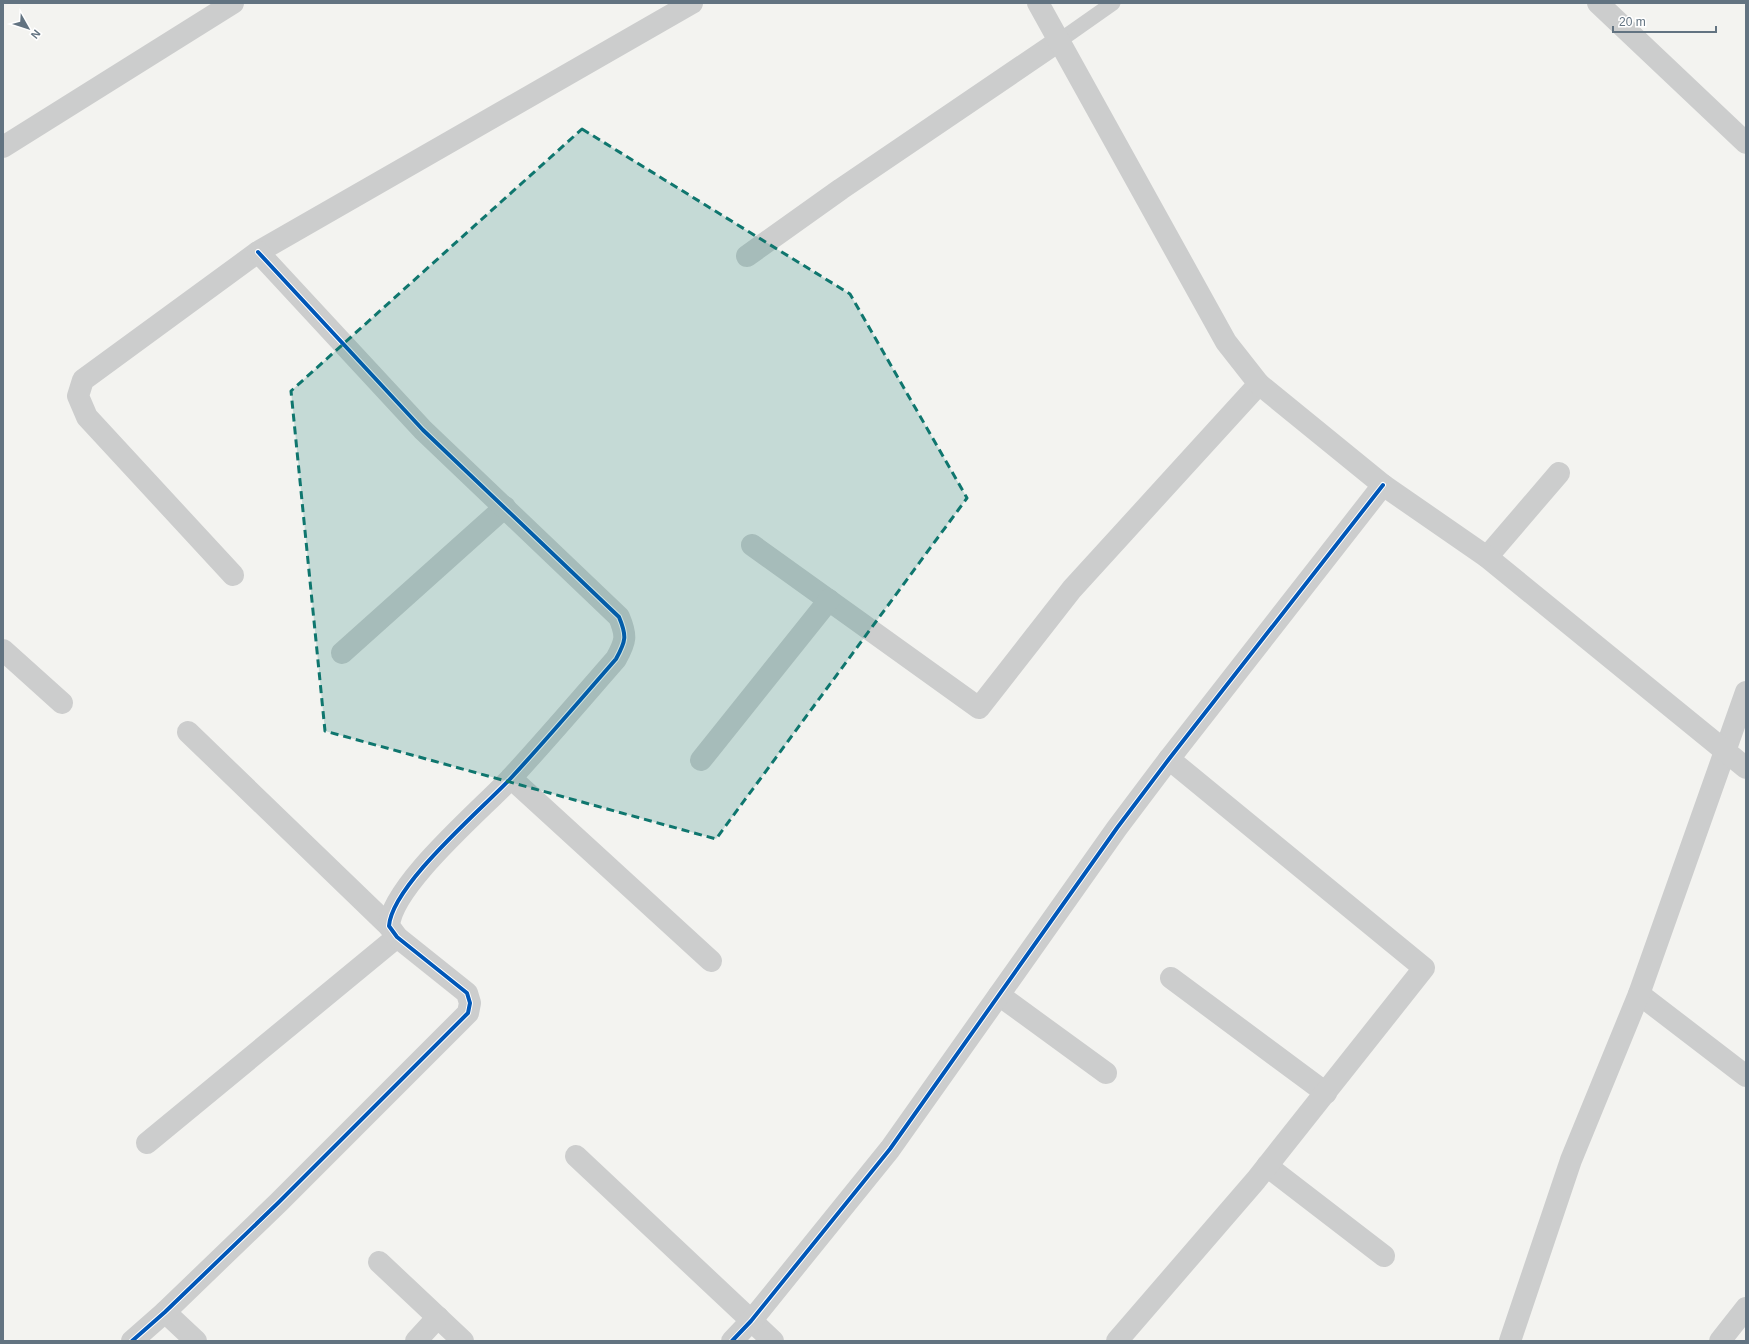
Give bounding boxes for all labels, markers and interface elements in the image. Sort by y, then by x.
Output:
north arrow [8,8,48,48]
scale bar [1613,8,1716,34]
text: 20 m [1619,15,1646,29]
text: N [29,27,43,41]

